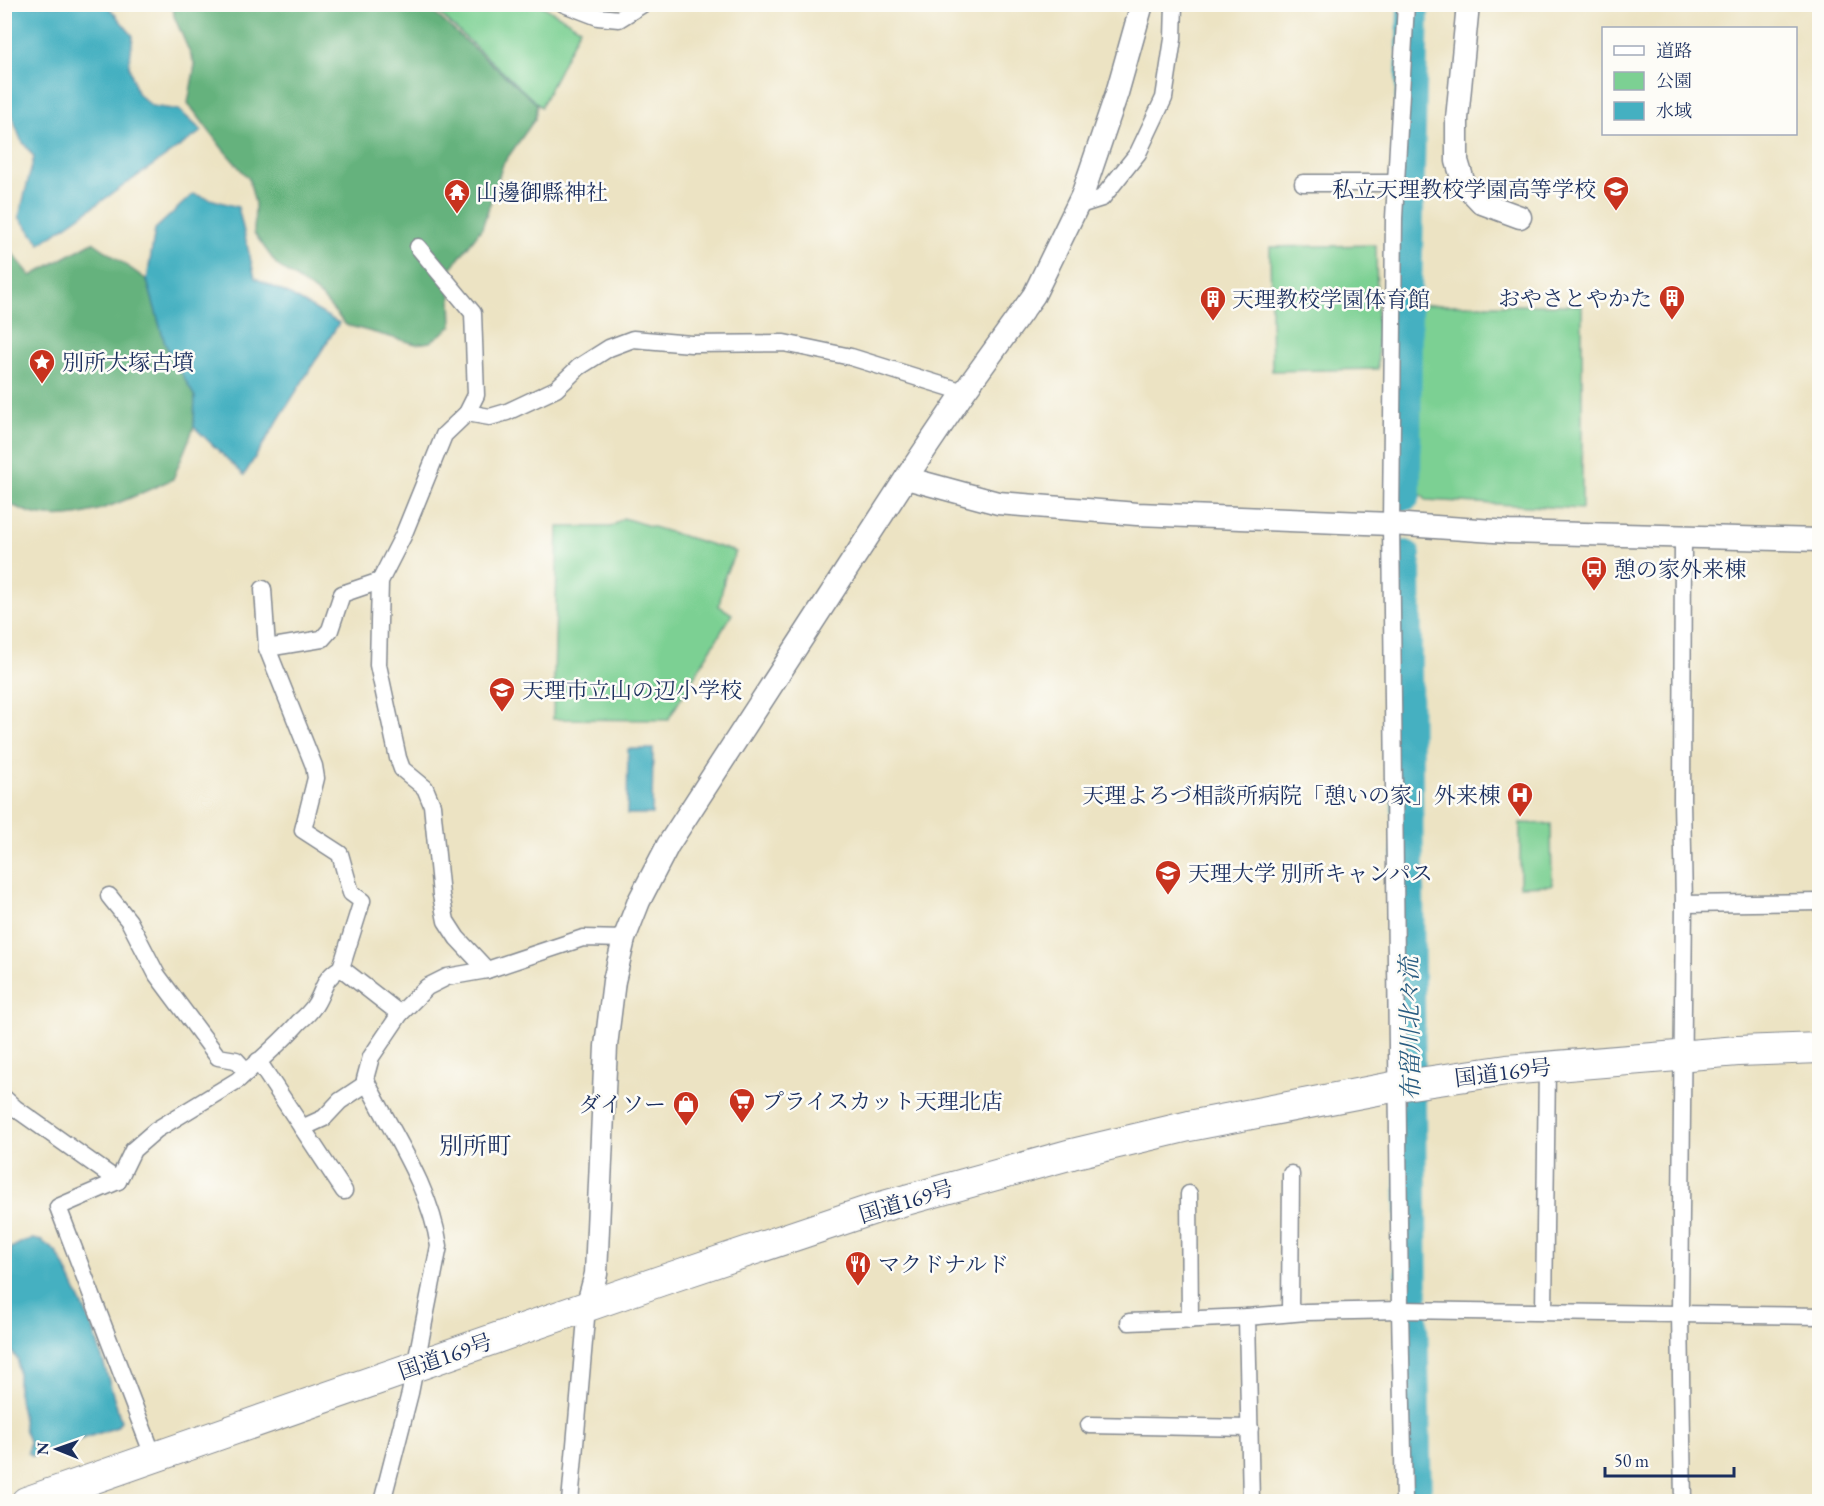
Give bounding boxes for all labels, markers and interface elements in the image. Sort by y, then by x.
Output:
legend [1602,27,1797,135]
text: 道路 [1656,39,1692,62]
text: 公園 [1656,69,1692,92]
text: 水域 [1656,99,1692,122]
school or university icon: 私立天理教校学園高等学校 [1601,174,1631,212]
place label: 私立天理教校学園高等学校 [1332,175,1596,204]
temple icon: 山邊御縣神社 [442,177,472,215]
place label: 山邊御縣神社 [476,178,608,207]
building icon: おやさとやかた [1657,283,1687,321]
building icon: 天理教校学園体育館 [1198,284,1228,322]
place label: おやさとやかた [1498,284,1652,313]
place label: 天理教校学園体育館 [1232,285,1430,314]
place icon: 別所大塚古墳 [27,347,57,385]
place label: 別所大塚古墳 [62,348,194,377]
bus stop icon: 憩の家外来棟 [1579,554,1609,592]
place label: 憩の家外来棟 [1614,555,1746,584]
school or university icon: 天理市立山の辺小学校 [487,675,517,713]
place label: 天理市立山の辺小学校 [522,676,742,705]
hospital icon: 天理よろづ相談所病院「憩いの家」外来棟 [1505,780,1535,818]
place label: 天理よろづ相談所病院「憩いの家」外来棟 [1082,781,1500,810]
school or university icon: 天理大学 別所キャンパス [1153,858,1183,896]
place label: 天理大学 別所キャンパス [1188,859,1433,888]
water label: 布留川北々流 [1393,953,1426,1101]
street label: 国道169号 [1453,1052,1553,1093]
supermarket icon: プライスカット天理北店 [727,1086,757,1124]
place label: プライスカット天理北店 [762,1087,1003,1116]
shop icon: ダイソー [671,1089,701,1127]
place label: ダイソー [578,1090,666,1119]
district label: 別所町 [439,1130,511,1161]
street label: 国道169号 [855,1173,957,1230]
restaurant icon: マクドナルド [843,1249,873,1287]
place label: マクドナルド [878,1250,1009,1279]
street label: 国道169号 [394,1327,496,1386]
north arrow [27,1419,87,1479]
scale bar [1605,1440,1734,1478]
text: N [32,1442,53,1455]
text: 50 m [1614,1449,1649,1472]

